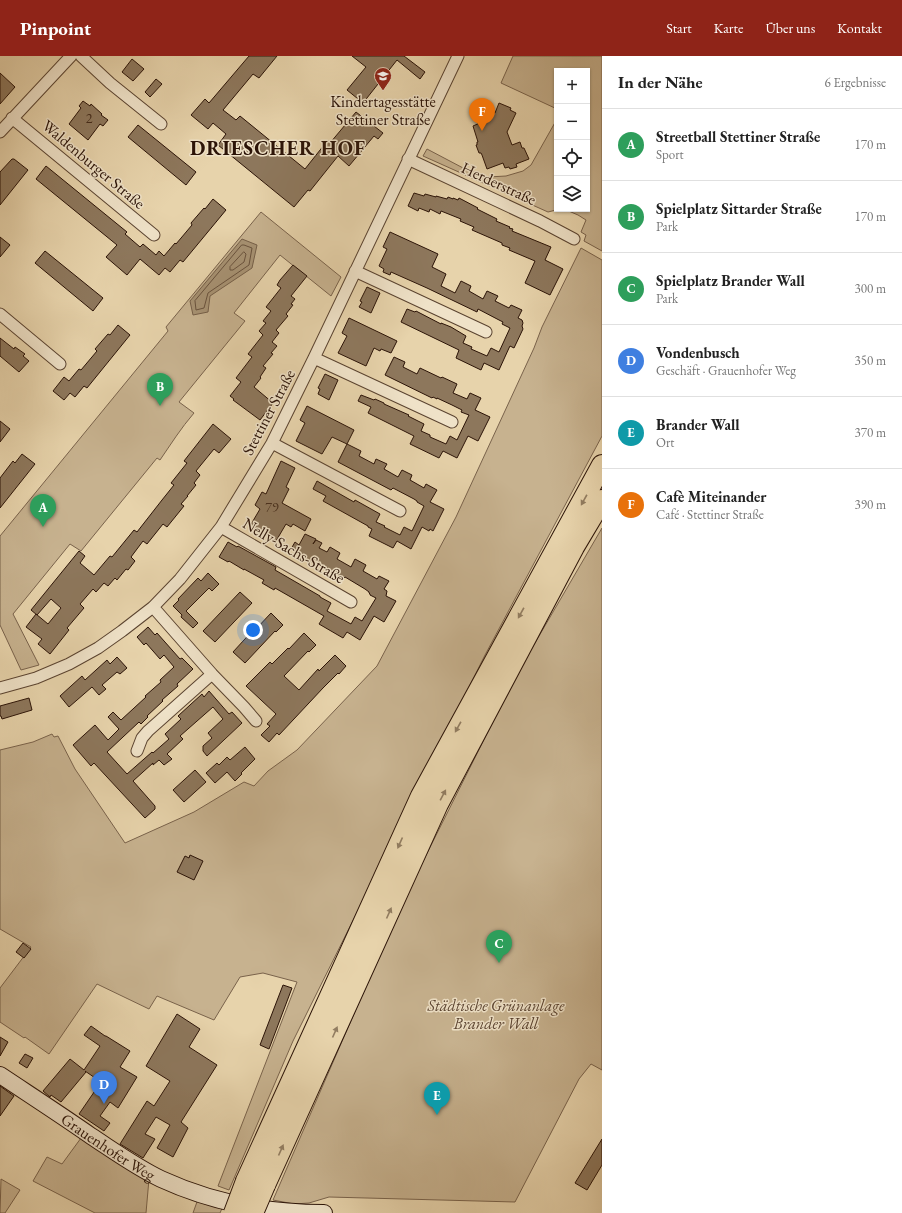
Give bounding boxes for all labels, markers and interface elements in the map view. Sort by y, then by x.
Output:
text: Pinpoint [20,16,91,41]
text: Start [666,19,692,37]
text: Karte [714,19,743,37]
text: Über uns [765,19,815,37]
text: Kontakt [837,19,882,37]
school or university icon: Kindertagesstätte Stettiner Straße [373,66,393,91]
map controls [554,68,590,212]
button: + [554,68,590,104]
text: In der Nähe [618,71,703,93]
text: 6 Ergebnisse [825,74,886,91]
place label: Kindertagesstätte Stettiner Straße [330,91,436,130]
pin: F [469,98,495,131]
button: − [554,104,590,140]
house number: 2 [86,109,93,127]
street label: Waldenburger Straße [38,115,150,214]
text: Streetball Stettiner Straße [656,127,820,146]
district label: DRIESCHER HOF [190,135,366,161]
text: A [626,136,636,153]
text: 170 m [855,136,886,153]
button: locate [554,140,590,176]
text: Sport [656,146,684,163]
street label: Herderstraße [458,157,540,210]
button: layers [554,176,590,212]
text: Spielplatz Sittarder Straße [656,199,822,218]
text: B [627,208,635,225]
text: 170 m [855,208,886,225]
text: Park [656,218,678,235]
text: Spielplatz Brander Wall [656,271,805,290]
text: C [626,280,636,297]
text: 300 m [855,280,886,297]
text: Park [656,290,678,307]
text: Vondenbusch [656,343,740,362]
text: D [626,352,636,369]
text: 350 m [855,352,886,369]
text: Geschäft · Grauenhofer Weg [656,362,796,379]
street label: Stettiner Straße [237,366,300,459]
pin: B [147,373,173,406]
text: Brander Wall [656,415,740,434]
text: E [627,424,635,441]
text: 370 m [855,424,886,441]
text: Ort [656,434,674,451]
text: Cafè Miteinander [656,487,766,506]
pin: A [30,494,56,527]
one-way arrow [580,494,587,505]
text: F [627,496,635,513]
text: 390 m [855,496,886,513]
house number: 79 [265,498,279,516]
text: Café · Stettiner Straße [656,506,764,523]
street label: Nelly-Sachs-Straße [239,513,349,588]
one-way arrow [517,608,524,619]
your location [243,620,263,640]
one-way arrow [455,722,462,733]
one-way arrow [440,789,446,801]
one-way arrow [396,838,402,850]
one-way arrow [386,908,392,919]
pin: C [486,930,512,963]
park label: Städtische Grünanlage Brander Wall [427,995,565,1034]
one-way arrow [332,1026,338,1037]
pin: D [91,1071,117,1104]
pin: E [424,1082,450,1115]
street label: Grauenhofer Weg [57,1109,160,1186]
one-way arrow [278,1144,284,1156]

